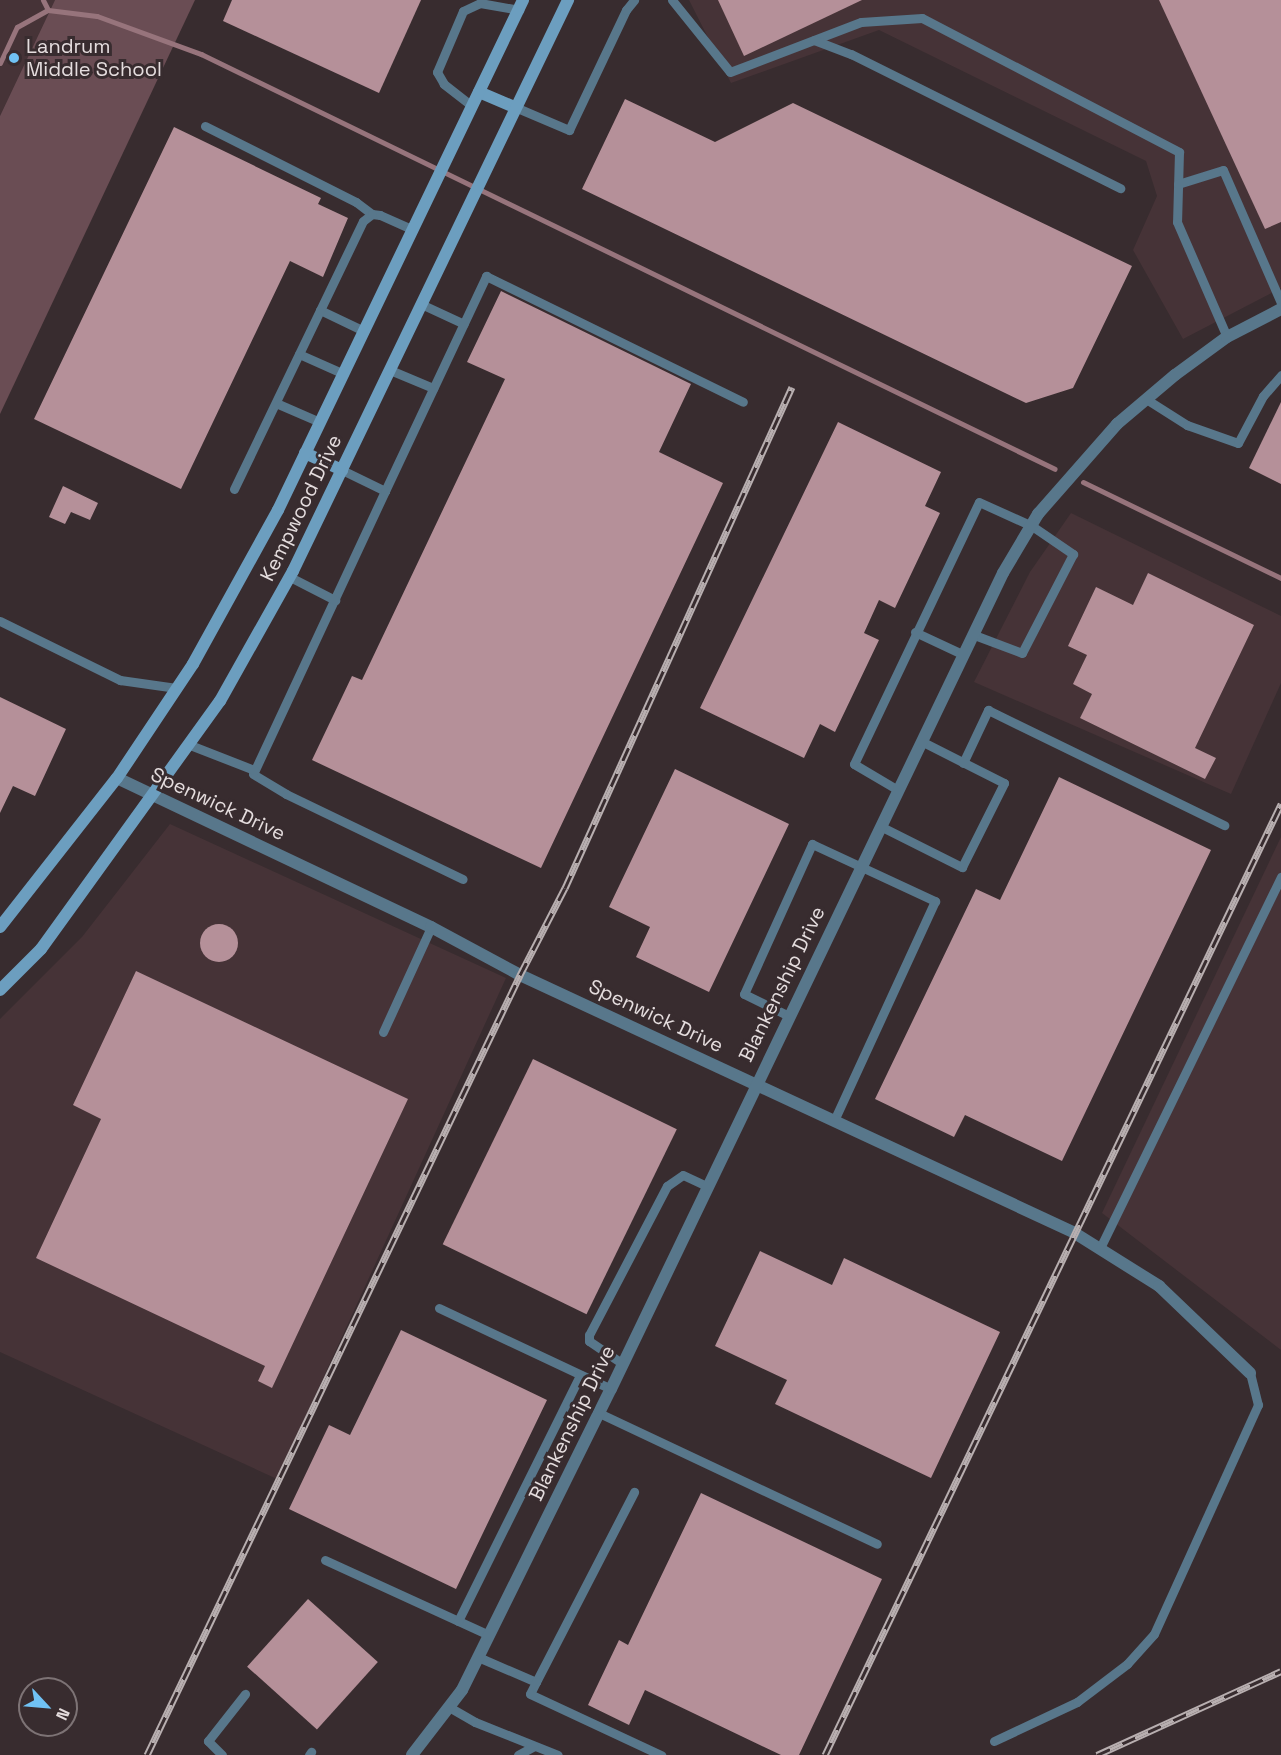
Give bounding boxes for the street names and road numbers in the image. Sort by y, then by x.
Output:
street label: Kempwood Drive [255,431,347,585]
street label: Spenwick Drive [147,762,289,846]
street label: Blankenship Drive [734,902,830,1066]
street label: Spenwick Drive [585,974,727,1058]
street label: Blankenship Drive [524,1341,620,1505]

